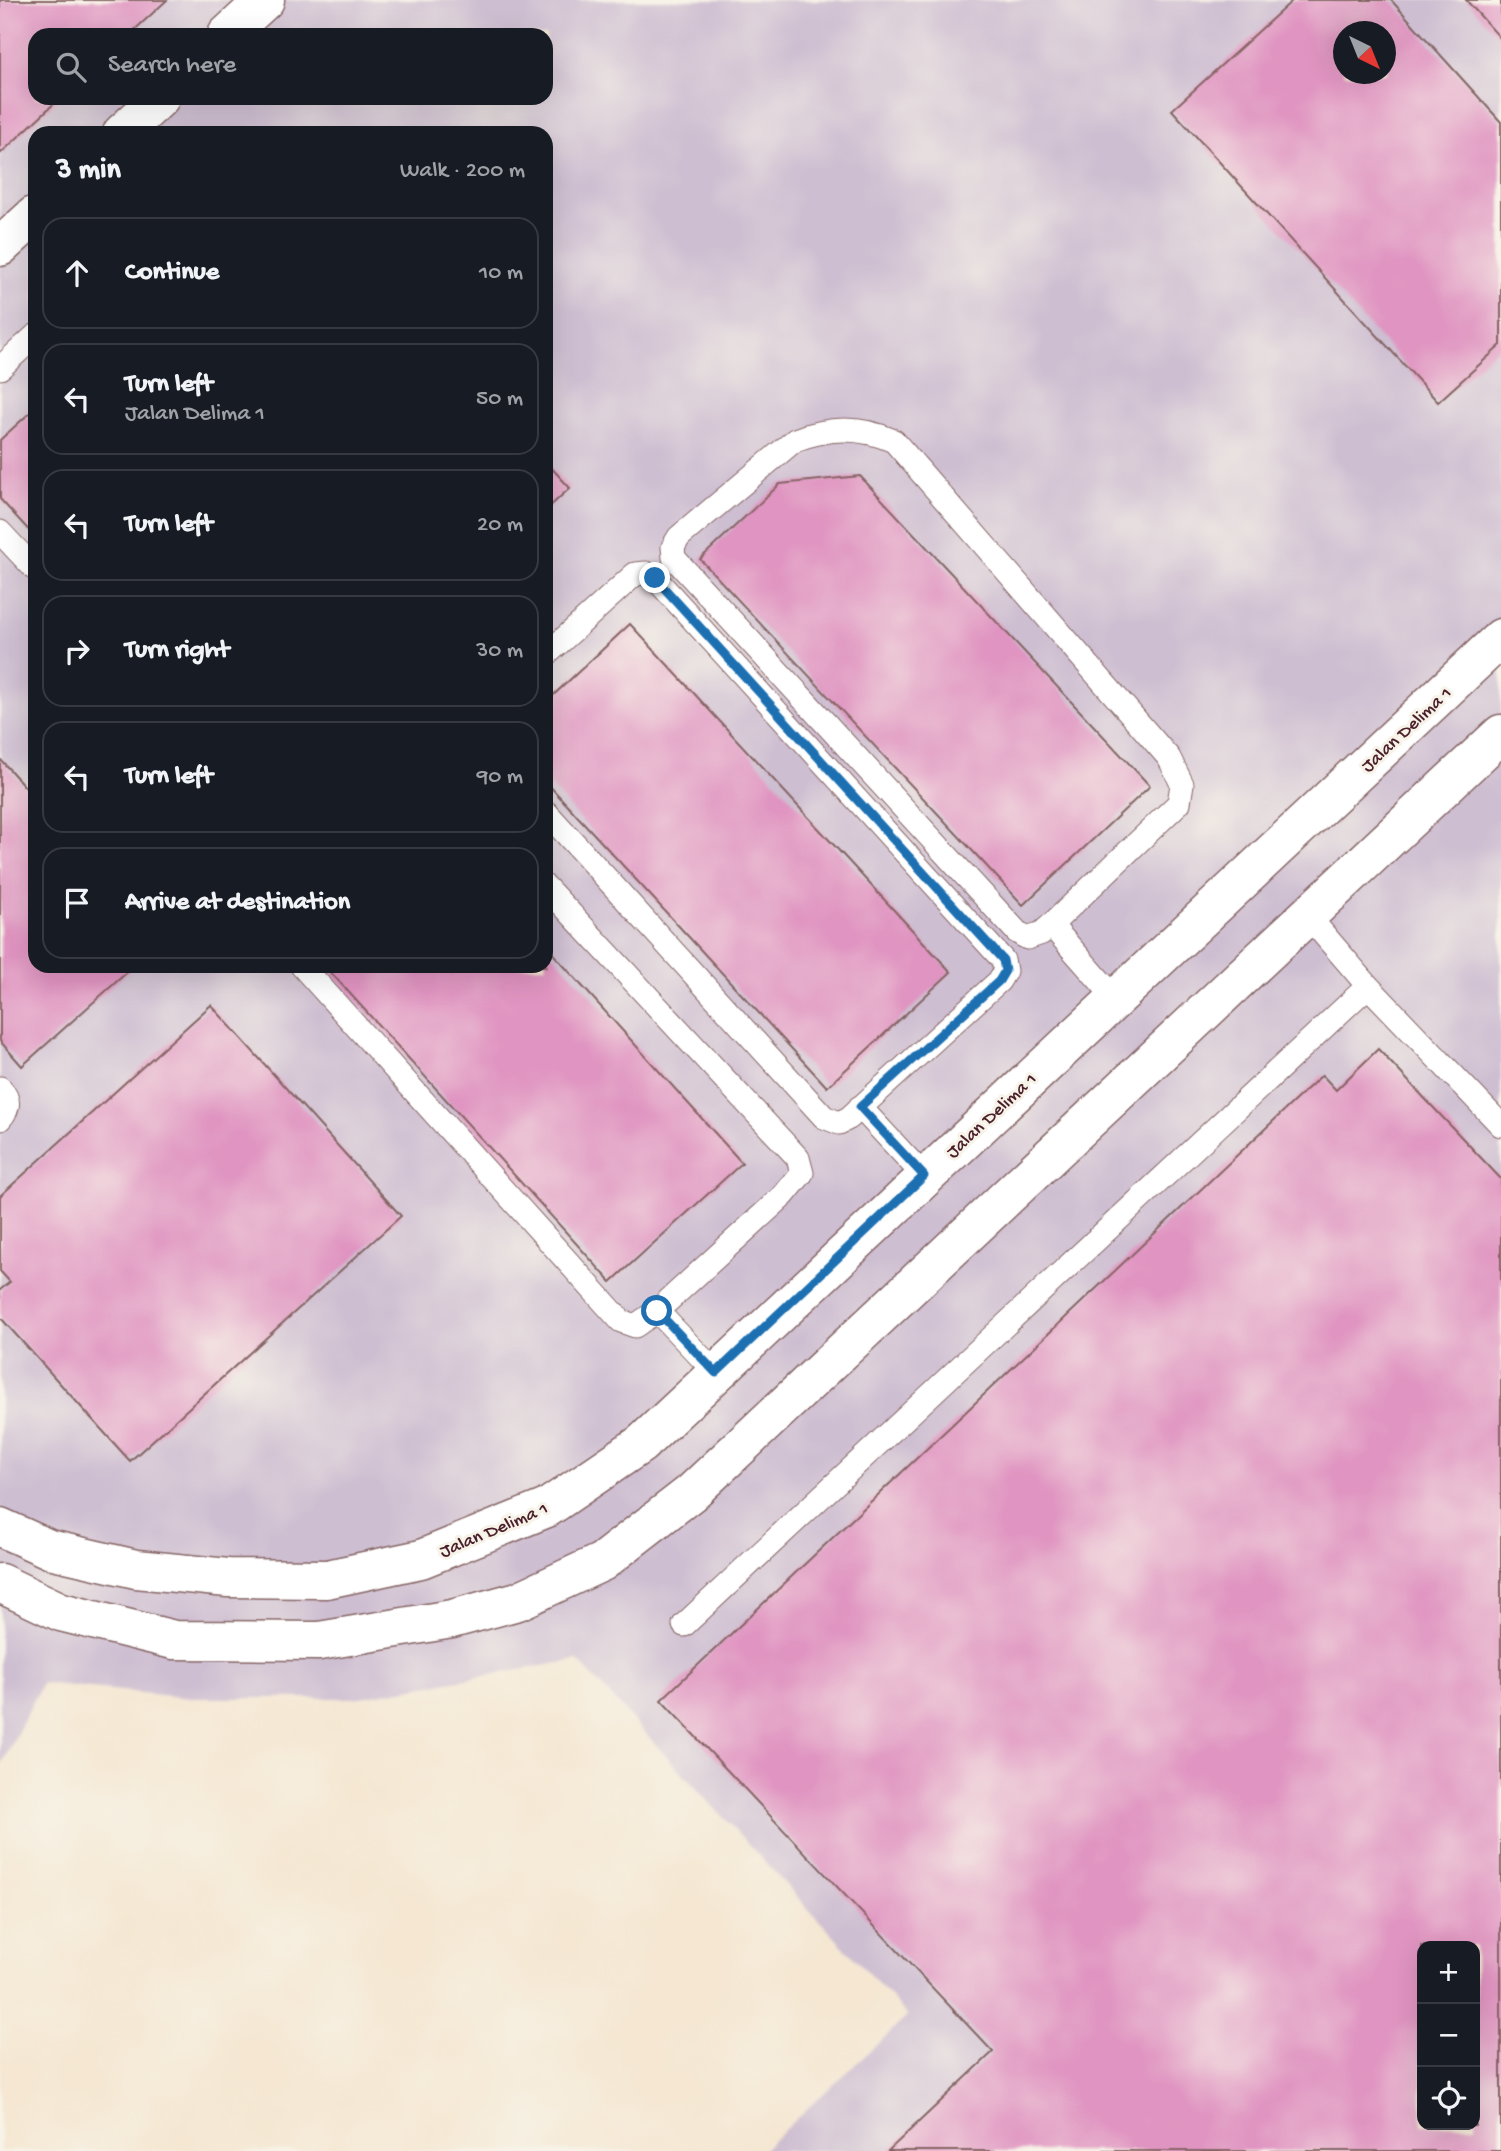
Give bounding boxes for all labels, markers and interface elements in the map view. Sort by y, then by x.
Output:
north arrow [1333,21,1396,84]
search box [28,28,553,105]
icon: search [52,48,90,86]
text: Search here [108,51,236,82]
text: 3 min [56,154,121,189]
text: Walk · 200 m [400,158,525,185]
icon: ahead [58,254,96,292]
text: Continue [125,258,219,289]
text: 10 m [479,260,523,287]
text: Turn left [125,370,213,401]
icon: left [58,380,96,418]
text: 50 m [476,386,523,413]
text: Jalan Delima 1 [125,401,265,428]
icon: left [58,506,96,544]
text: Turn left [125,510,213,541]
text: 20 m [477,512,523,539]
route end [639,562,670,593]
icon: right [58,632,96,670]
text: Turn right [125,636,229,667]
text: 30 m [476,638,523,665]
street label: Jalan Delima 1 [1357,683,1457,778]
icon: left [58,758,96,796]
text: Turn left [125,762,213,793]
text: 90 m [477,764,523,791]
icon: arrive [58,884,96,922]
text: Arrive at destination [125,888,350,919]
street label: Jalan Delima 1 [942,1069,1042,1164]
route start [641,1295,672,1326]
street label: Jalan Delima 1 [437,1498,552,1564]
map controls [1417,1941,1480,2130]
button: + [1417,1941,1480,2004]
button: − [1417,2004,1480,2067]
button: locate [1417,2067,1480,2130]

